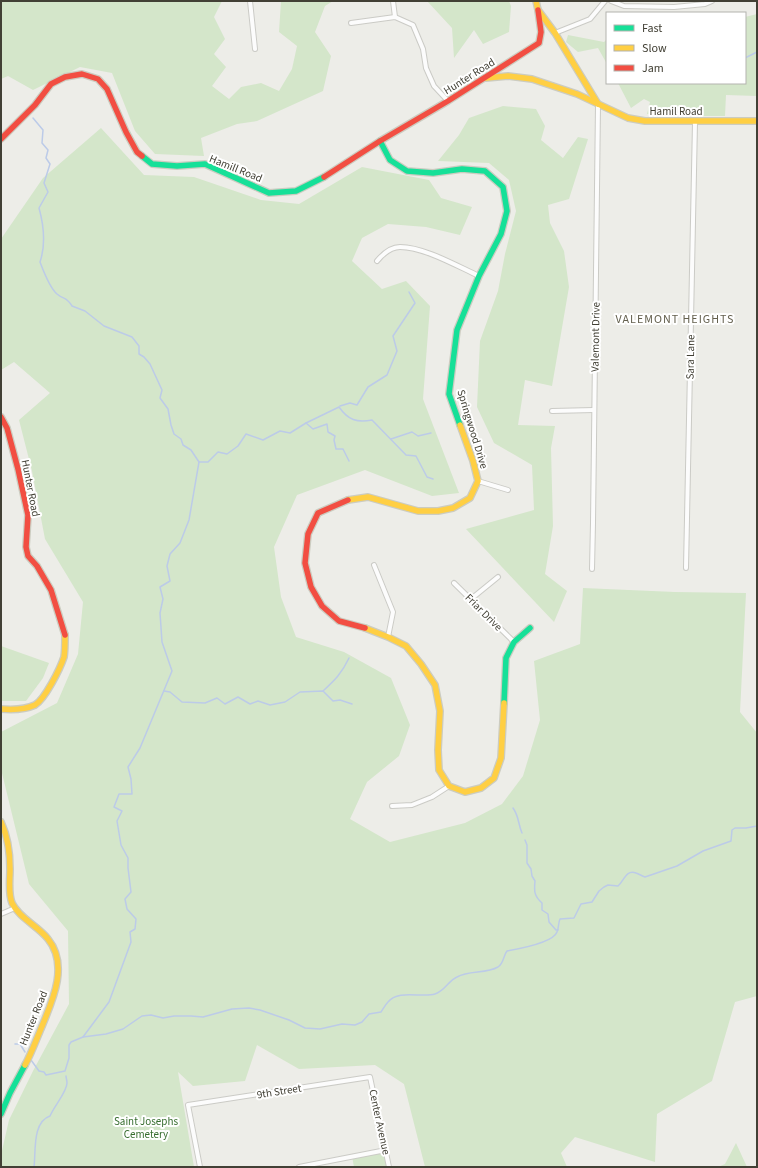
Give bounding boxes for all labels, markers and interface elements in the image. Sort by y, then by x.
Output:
legend [606,12,746,84]
text: Fast [642,20,662,37]
text: Slow [642,40,667,57]
street label: Hunter Road [441,55,498,98]
text: Jam [642,60,664,77]
street label: Hamil Road [649,104,703,119]
street label: Hamill Road [207,151,265,186]
street label: Valemont Drive [587,301,604,372]
district label: VALEMONT HEIGHTS [616,311,734,328]
street label: Sara Lane [683,334,698,380]
street label: Springwood Drive [453,388,492,471]
street label: Hunter Road [18,458,43,518]
street label: Friar Drive [462,590,506,635]
street label: Hunter Road [16,989,51,1048]
street label: 9th Street [256,1081,303,1102]
street label: Center Avenue [365,1088,394,1157]
park label: Saint Josephs Cemetery [114,1114,178,1142]

